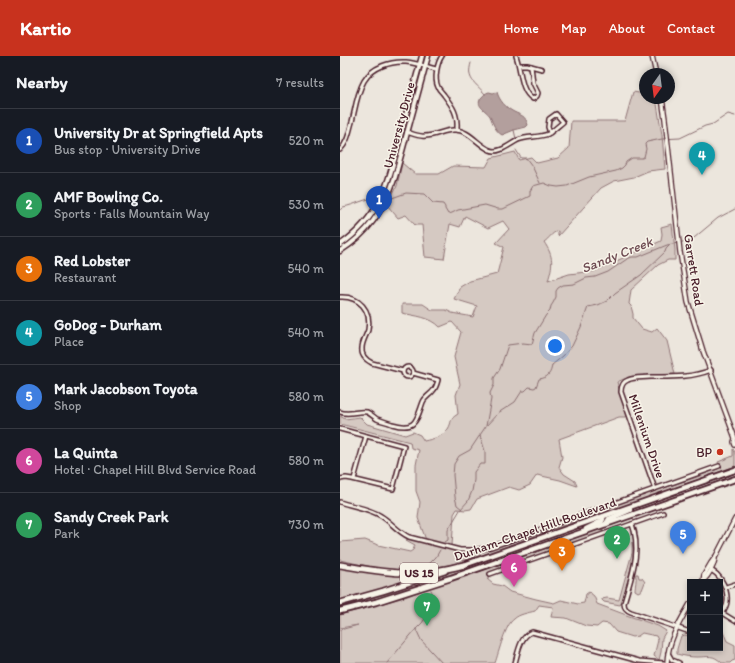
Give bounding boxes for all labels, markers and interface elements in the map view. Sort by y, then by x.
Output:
text: Kartio [20,17,71,40]
text: Home [504,20,539,37]
text: Map [561,20,587,37]
text: About [609,20,645,37]
text: Contact [667,20,715,37]
north arrow [639,68,675,104]
text: Nearby [16,72,68,92]
text: 7 results [276,75,324,90]
street label: University Drive [380,80,418,170]
text: University Dr at Springfield Apts [54,124,263,142]
text: 1 [26,133,32,148]
text: 520 m [288,133,324,148]
text: Bus stop · University Drive [54,142,200,157]
pin: 4 [689,142,715,175]
pin: 1 [366,186,392,219]
text: AMF Bowling Co. [54,188,163,206]
text: 2 [26,197,32,212]
text: 530 m [288,197,324,212]
text: Sports · Falls Mountain Way [54,206,209,221]
water label: Sandy Creek [579,233,656,277]
street label: Garrett Road [681,233,707,307]
text: Red Lobster [54,252,130,270]
text: 3 [25,261,33,276]
text: 540 m [287,261,324,276]
text: Restaurant [54,270,116,285]
text: GoDog - Durham [54,316,162,334]
text: 4 [25,325,33,340]
text: 540 m [287,325,324,340]
text: Place [54,334,84,349]
your location [545,336,565,356]
text: Mark Jacobson Toyota [54,380,198,398]
text: 5 [26,389,32,404]
text: 580 m [288,389,324,404]
street label: Millenium Drive [626,392,668,480]
text: Shop [54,398,81,413]
text: La Quinta [54,444,118,462]
place label: BP [696,445,713,460]
marker: BP [715,447,725,457]
text: 6 [26,453,32,468]
text: 580 m [288,453,324,468]
text: Hotel · Chapel Hill Blvd Service Road [54,462,256,477]
street label: Durham-Chapel Hill Boulevard [452,494,618,564]
text: Sandy Creek Park [54,508,168,526]
text: 7 [26,517,32,532]
text: 730 m [289,517,324,532]
pin: 5 [670,521,696,554]
text: Park [54,526,80,541]
pin: 2 [604,526,630,559]
pin: 3 [549,538,575,571]
pin: 6 [501,554,527,587]
road number: US 15 [400,563,438,583]
map controls [687,579,723,651]
button: + [687,579,723,615]
pin: 7 [414,593,440,626]
button: − [687,615,723,651]

